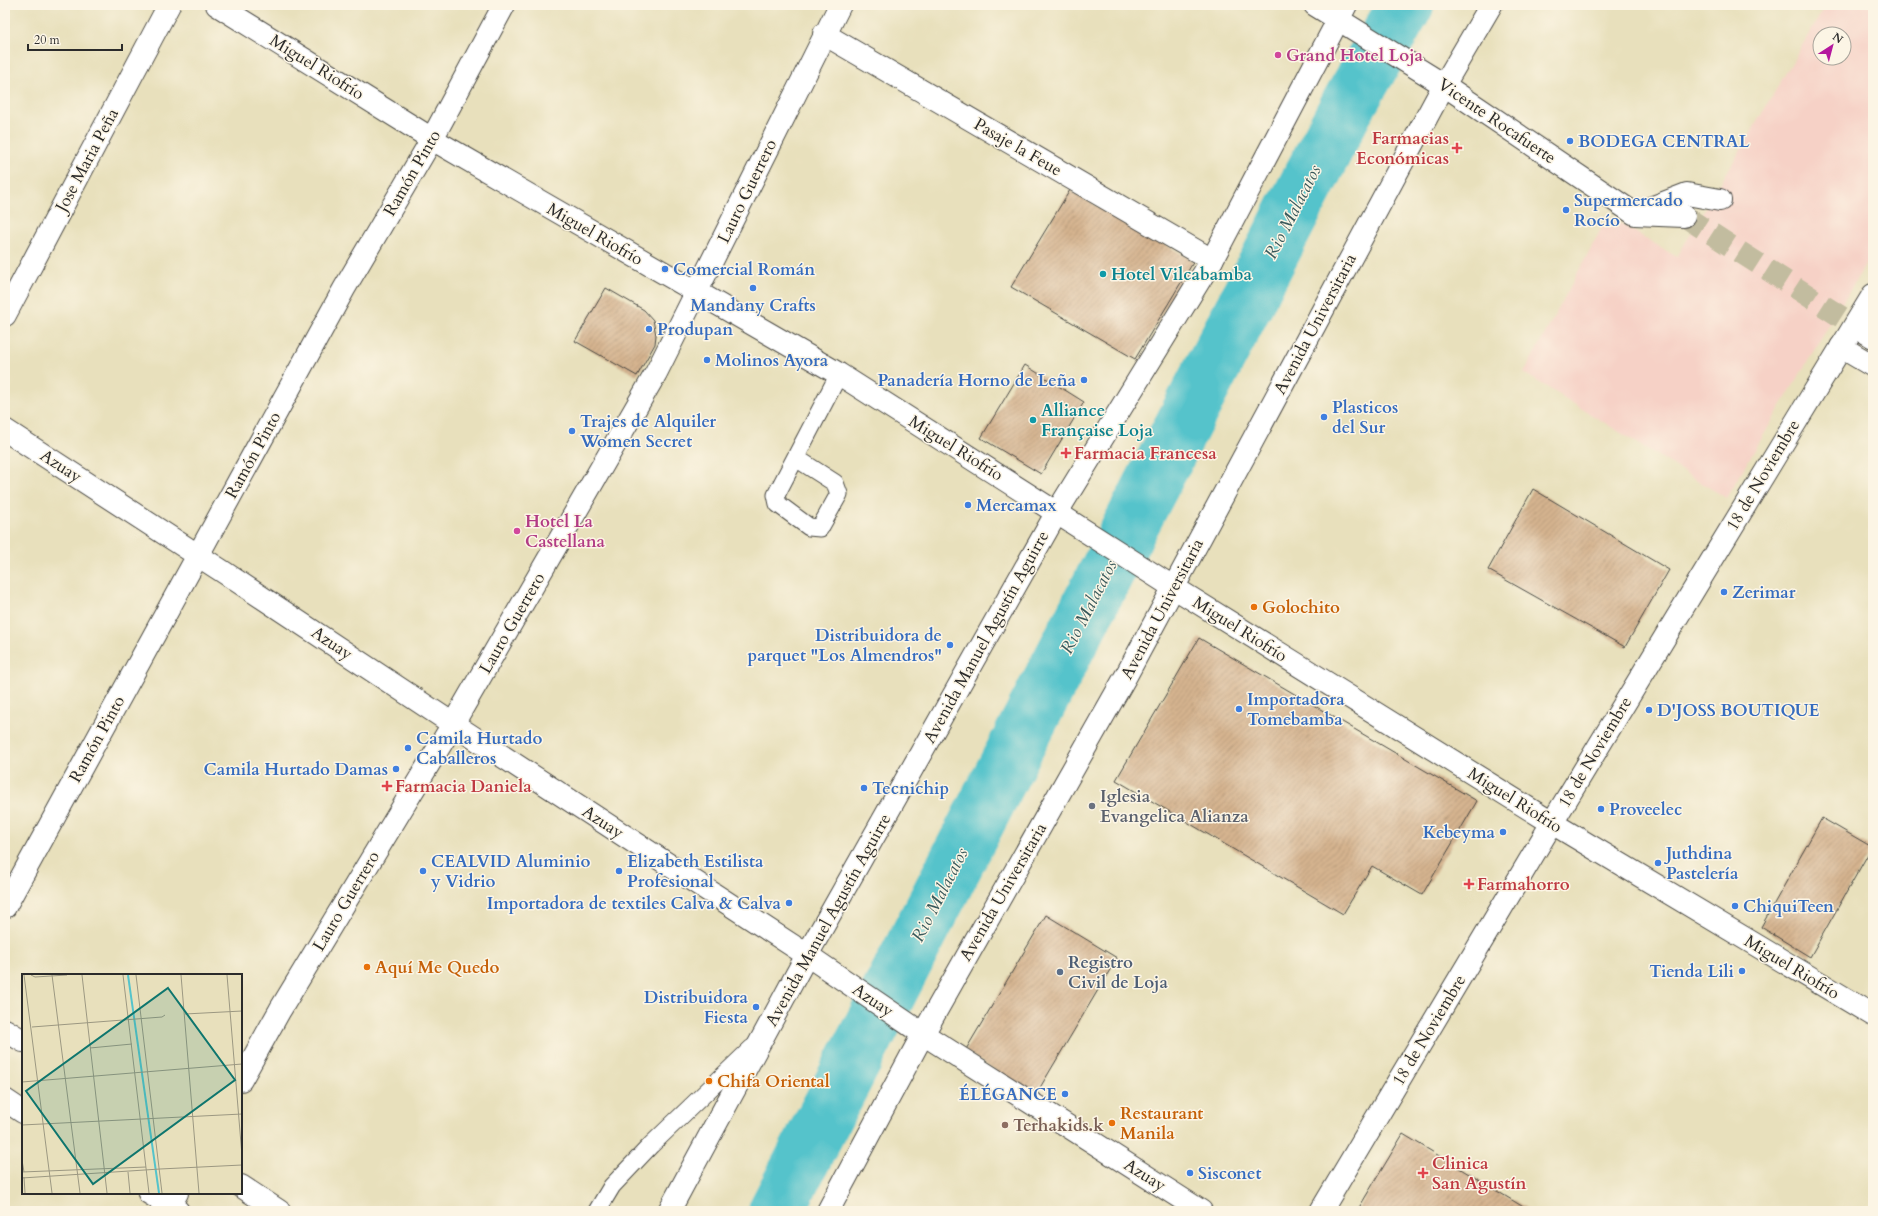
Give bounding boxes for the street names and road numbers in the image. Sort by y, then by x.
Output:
street label: Miguel Riofrío [265,29,369,105]
street label: Vicente Rocafuerte [1434,73,1560,169]
street label: Jose Maria Peña [49,104,124,218]
street label: Pasaje la Feue [970,112,1066,182]
street label: Ramón Pinto [378,126,446,220]
street label: Lauro Guerrero [712,135,782,247]
street label: Miguel Riofrío [543,197,647,271]
street label: Avenida Universitaria [1268,249,1362,398]
street label: Ramón Pinto [220,407,286,503]
street label: Miguel Riofrío [904,410,1008,486]
street label: 18 de Noviembre [1721,415,1805,535]
street label: Azuay [36,444,86,488]
street label: Avenida Manuel Agustín Aguirre [918,527,1054,747]
street label: Avenida Universitaria [1115,534,1209,683]
street label: Lauro Guerrero [474,568,550,678]
street label: Miguel Riofrío [1188,591,1292,667]
street label: Azuay [307,621,357,665]
street label: Ramón Pinto [64,691,130,787]
street label: 18 de Noviembre [1553,692,1637,812]
street label: Miguel Riofrío [1463,762,1567,838]
street label: Azuay [578,800,628,844]
street label: Avenida Manuel Agustín Aguirre [760,810,896,1030]
street label: Avenida Universitaria [954,818,1052,965]
street label: Lauro Guerrero [307,847,385,955]
street label: Miguel Riofrío [1740,929,1844,1005]
street label: 18 de Noviembre [1387,970,1471,1090]
street label: Azuay [848,978,898,1022]
street label: Azuay [1120,1153,1170,1197]

